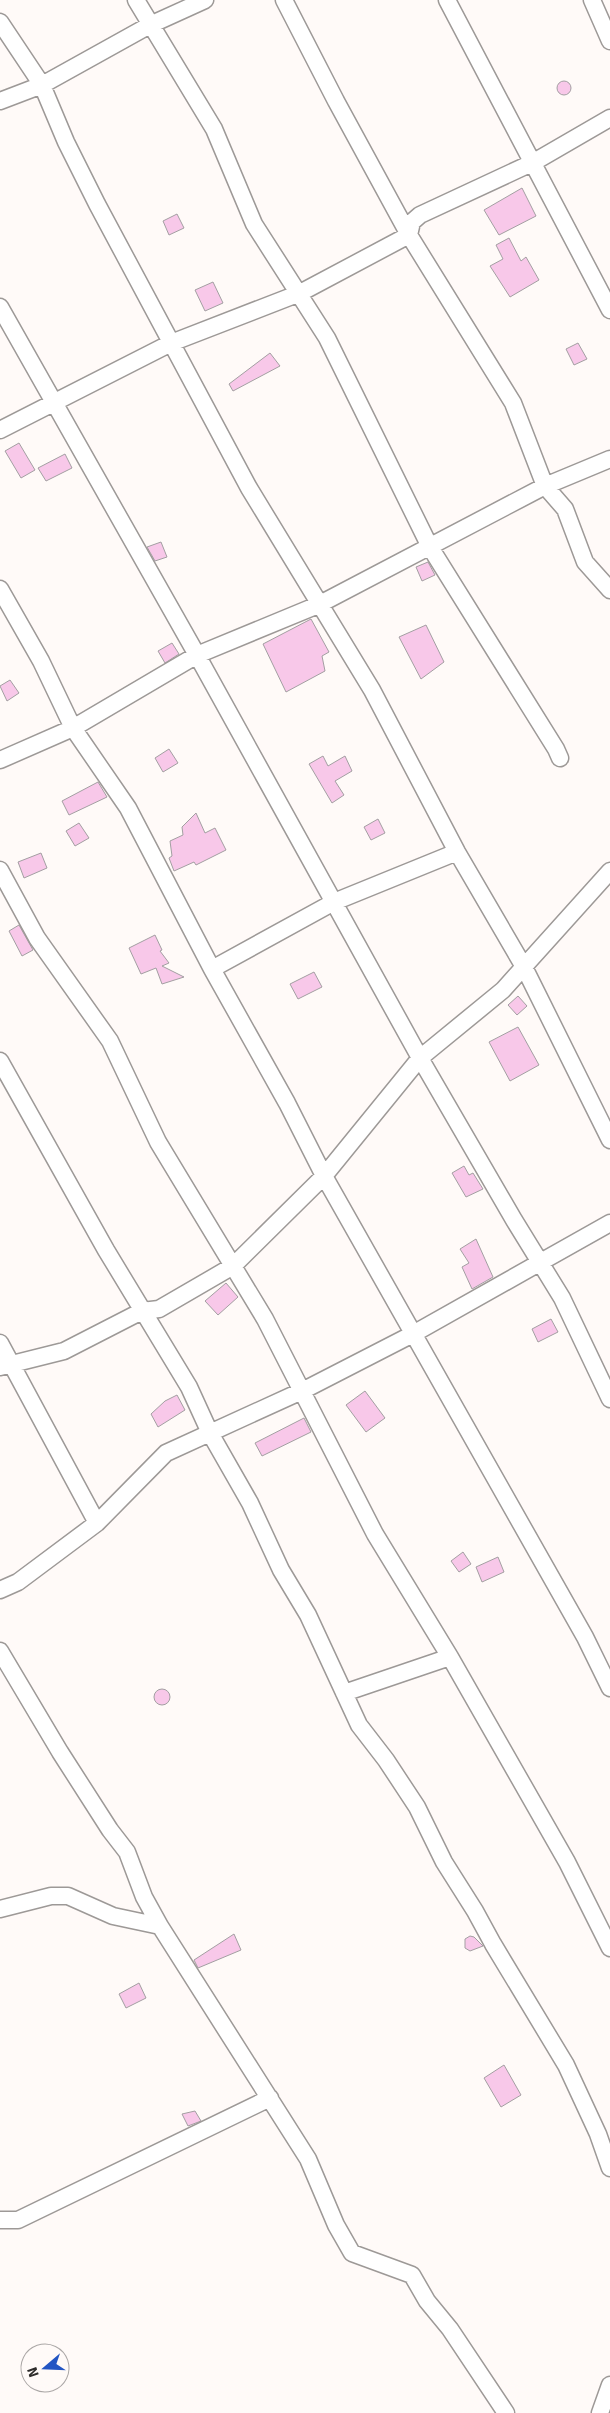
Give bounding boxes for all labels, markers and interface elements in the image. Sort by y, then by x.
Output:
north arrow [20,2343,70,2393]
text: N [24,2365,43,2379]

